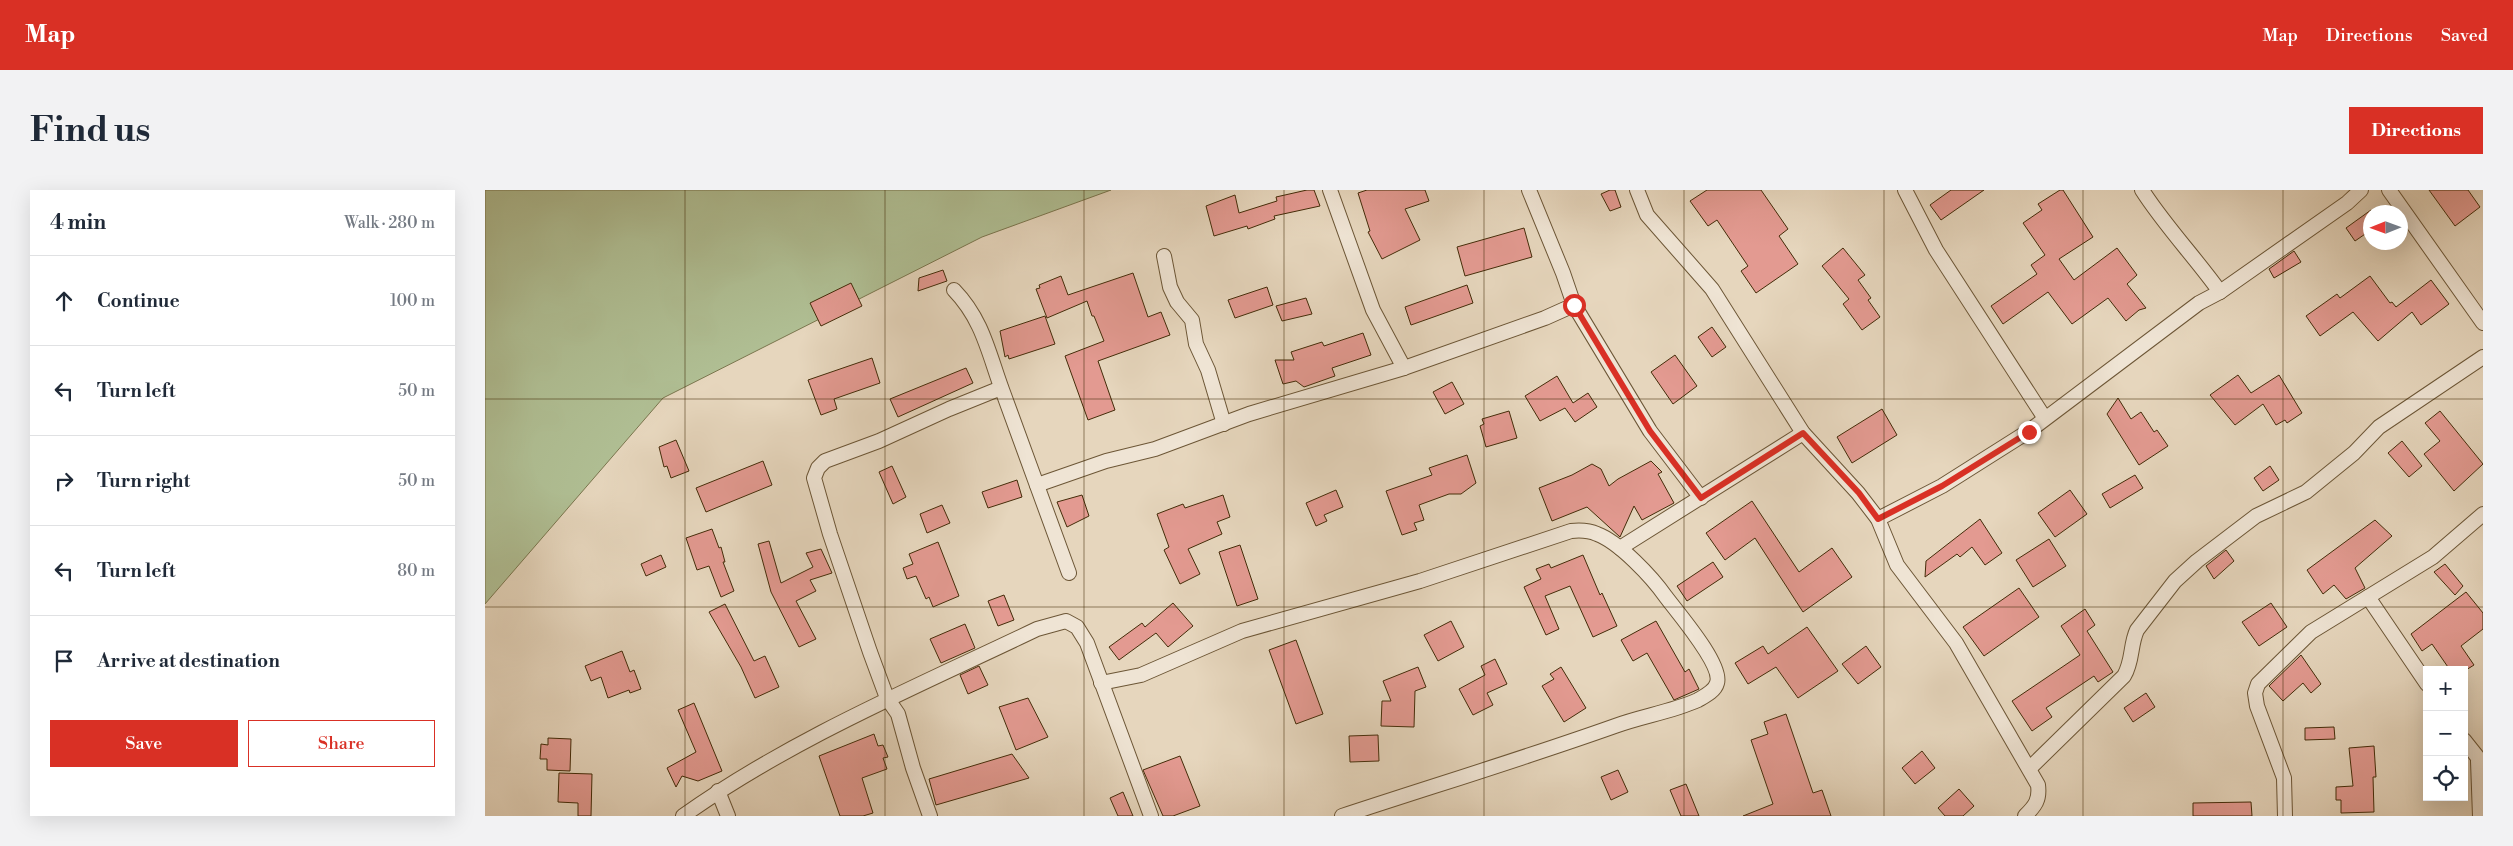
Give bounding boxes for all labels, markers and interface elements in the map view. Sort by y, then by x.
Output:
text: Map [25,20,75,50]
text: Map [2262,24,2298,47]
text: Directions [2326,24,2413,47]
text: Saved [2441,24,2488,47]
button: Directions [2349,107,2483,154]
text: Find us [30,109,150,152]
north arrow [2363,205,2408,250]
text: 4 min [50,210,106,236]
text: Walk · 280 m [344,213,435,233]
icon: ahead [50,287,78,315]
text: Continue [97,289,180,313]
text: 100 m [390,291,435,311]
route start [1563,294,1586,317]
icon: left [50,377,78,405]
text: Turn left [97,379,176,403]
text: 50 m [398,381,435,401]
route end [2018,421,2041,444]
icon: right [50,467,78,495]
text: Turn right [97,469,190,493]
text: 50 m [398,471,435,491]
icon: left [50,557,78,585]
text: Turn left [97,559,176,583]
text: 80 m [397,561,435,581]
icon: arrive [50,647,78,675]
text: Arrive at destination [97,649,280,673]
map controls [2423,666,2468,801]
button: + [2423,666,2468,711]
button: − [2423,711,2468,756]
button: Save [50,720,238,767]
button: Share [248,720,435,767]
button: locate [2423,756,2468,801]

